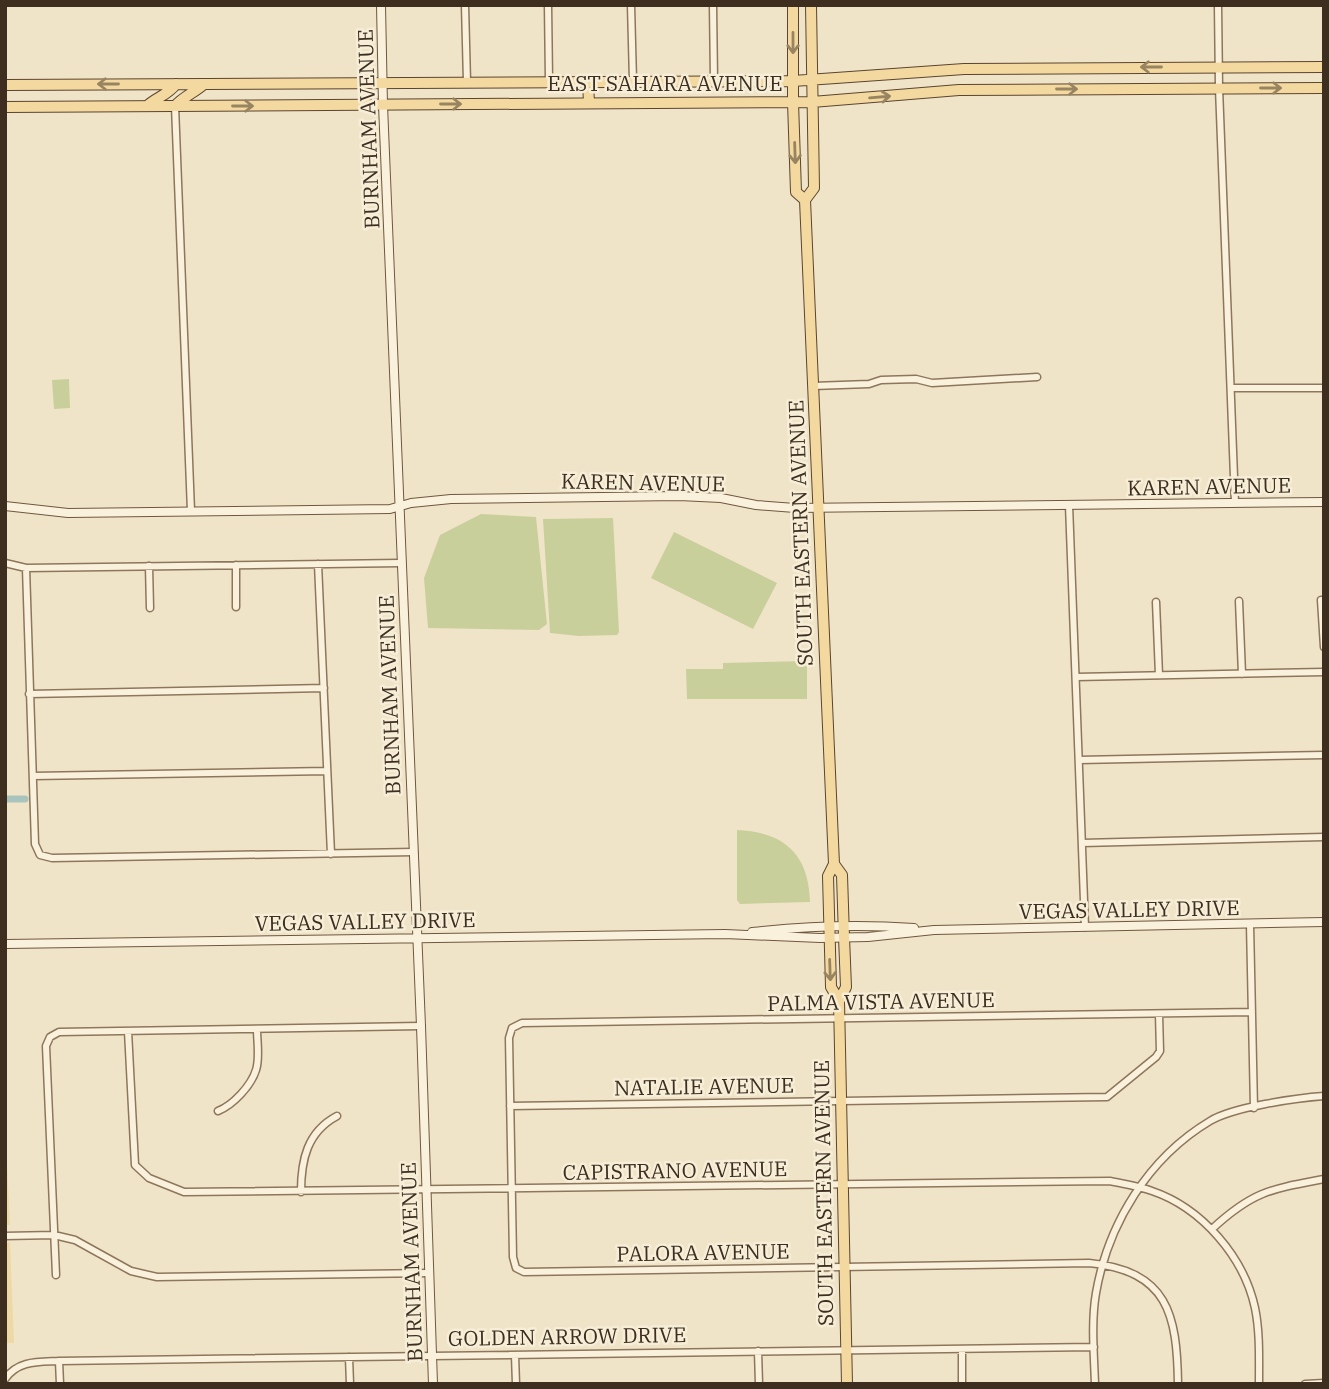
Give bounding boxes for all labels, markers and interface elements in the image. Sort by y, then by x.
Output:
street label: BURNHAM AVENUE [351,29,385,229]
one-way arrow [786,31,800,54]
one-way arrow [1139,60,1162,74]
street label: EAST SAHARA AVENUE [547,69,783,97]
one-way arrow [96,77,119,91]
one-way arrow [1259,81,1282,95]
one-way arrow [1056,82,1079,96]
one-way arrow [868,90,891,103]
one-way arrow [440,97,463,111]
one-way arrow [232,99,255,113]
one-way arrow [788,141,801,164]
street label: SOUTH EASTERN AVENUE [781,399,819,667]
street label: KAREN AVENUE [561,467,725,497]
street label: KAREN AVENUE [1127,471,1291,501]
street label: BURNHAM AVENUE [372,595,406,795]
street label: VEGAS VALLEY DRIVE [1018,893,1240,925]
street label: VEGAS VALLEY DRIVE [254,905,476,937]
one-way arrow [824,958,837,981]
street label: PALMA VISTA AVENUE [767,985,995,1017]
street label: SOUTH EASTERN AVENUE [807,1060,839,1326]
street label: NATALIE AVENUE [614,1070,794,1102]
street label: CAPISTRANO AVENUE [562,1154,788,1186]
street label: BURNHAM AVENUE [394,1162,428,1362]
street label: PALORA AVENUE [616,1236,790,1268]
street label: GOLDEN ARROW DRIVE [448,1320,686,1352]

